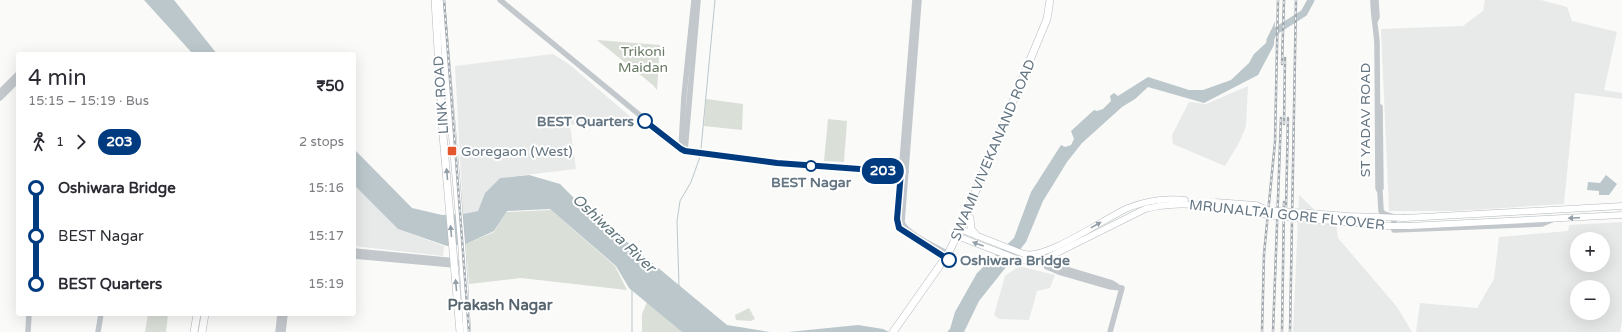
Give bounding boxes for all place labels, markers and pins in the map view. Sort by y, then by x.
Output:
place label: BEST Quarters [537,113,634,130]
marker: BEST Quarters [637,113,653,129]
place label: Goregaon (West) [461,143,573,160]
marker: Goregaon (West) [446,145,458,157]
marker: BEST Nagar [805,160,817,172]
place label: BEST Nagar [771,174,852,191]
marker: Oshiwara Bridge [941,252,957,268]
place label: Oshiwara Bridge [960,252,1070,269]

